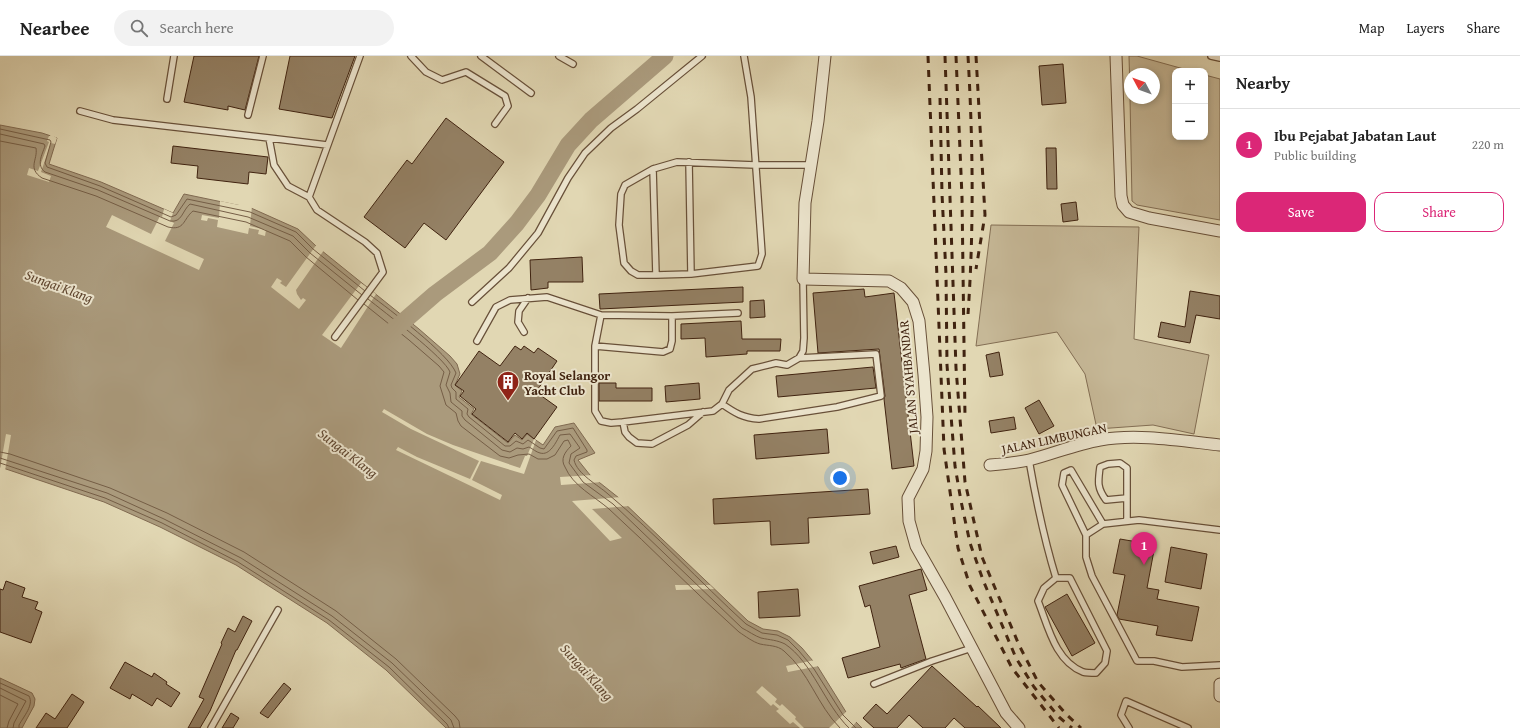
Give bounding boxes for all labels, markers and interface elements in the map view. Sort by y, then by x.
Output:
search box [114,10,394,46]
text: Nearbee [20,14,90,42]
icon: search [128,17,150,39]
text: Search here [160,17,234,38]
text: Map [1359,18,1385,38]
text: Layers [1407,18,1445,38]
text: Share [1467,18,1500,38]
north arrow [1124,68,1160,104]
map controls [1172,68,1208,140]
button: + [1172,68,1208,104]
text: Nearby [1236,70,1290,95]
button: − [1172,104,1208,140]
text: Ibu Pejabat Jabatan Laut [1274,125,1436,146]
text: 1 [1246,135,1252,154]
text: 220 m [1472,135,1504,154]
text: Public building [1274,146,1356,165]
button: Save [1236,192,1366,232]
button: Share [1374,192,1504,232]
water label: Sungai Klang [22,264,96,308]
street label: JALAN SYAHBANDAR [894,319,923,436]
place label: Royal Selangor Yacht Club [524,366,610,400]
building icon: Royal Selangor Yacht Club [495,369,521,402]
street label: JALAN LIMBUNGAN [998,418,1109,459]
water label: Sungai Klang [314,423,383,483]
your location [830,468,850,488]
pin: 1 [1131,532,1157,565]
water label: Sungai Klang [556,639,619,705]

